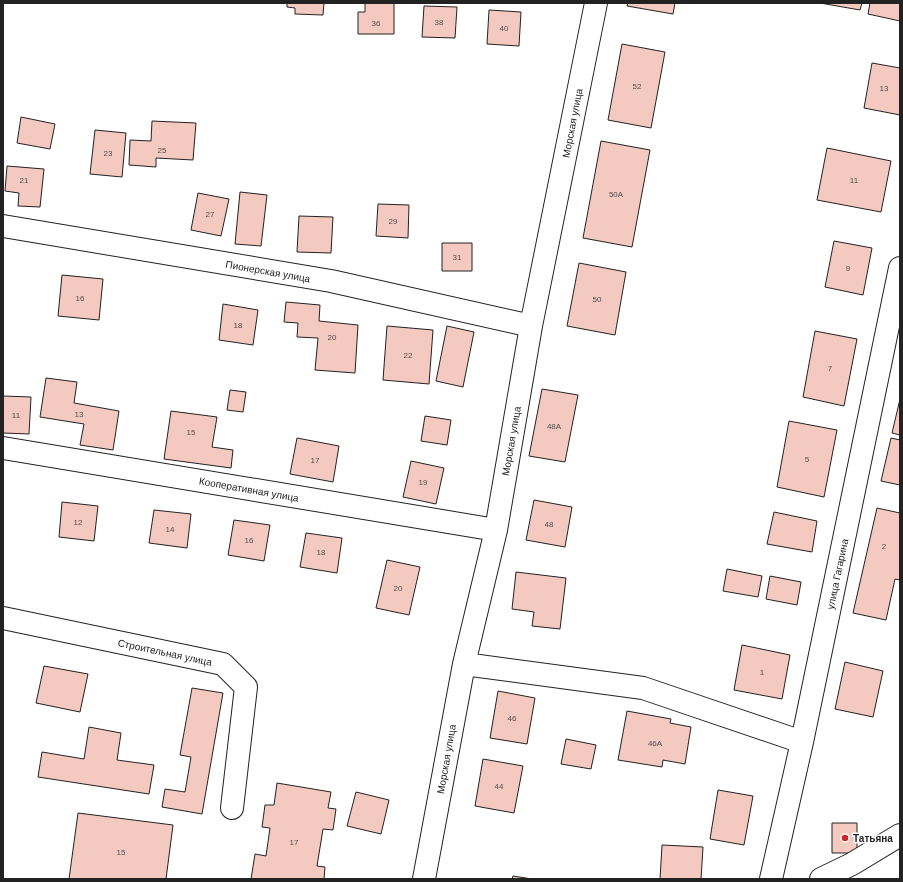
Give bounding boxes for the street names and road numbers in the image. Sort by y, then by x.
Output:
street label: Морская улица [560,87,585,159]
street label: Пионерская улица [225,259,312,284]
street label: Морская улица [500,405,523,477]
street label: Кооперативная улица [198,475,300,504]
street label: улица Гагарина [825,537,850,610]
street label: Строительная улица [117,637,213,668]
street label: Морская улица [435,723,458,795]

